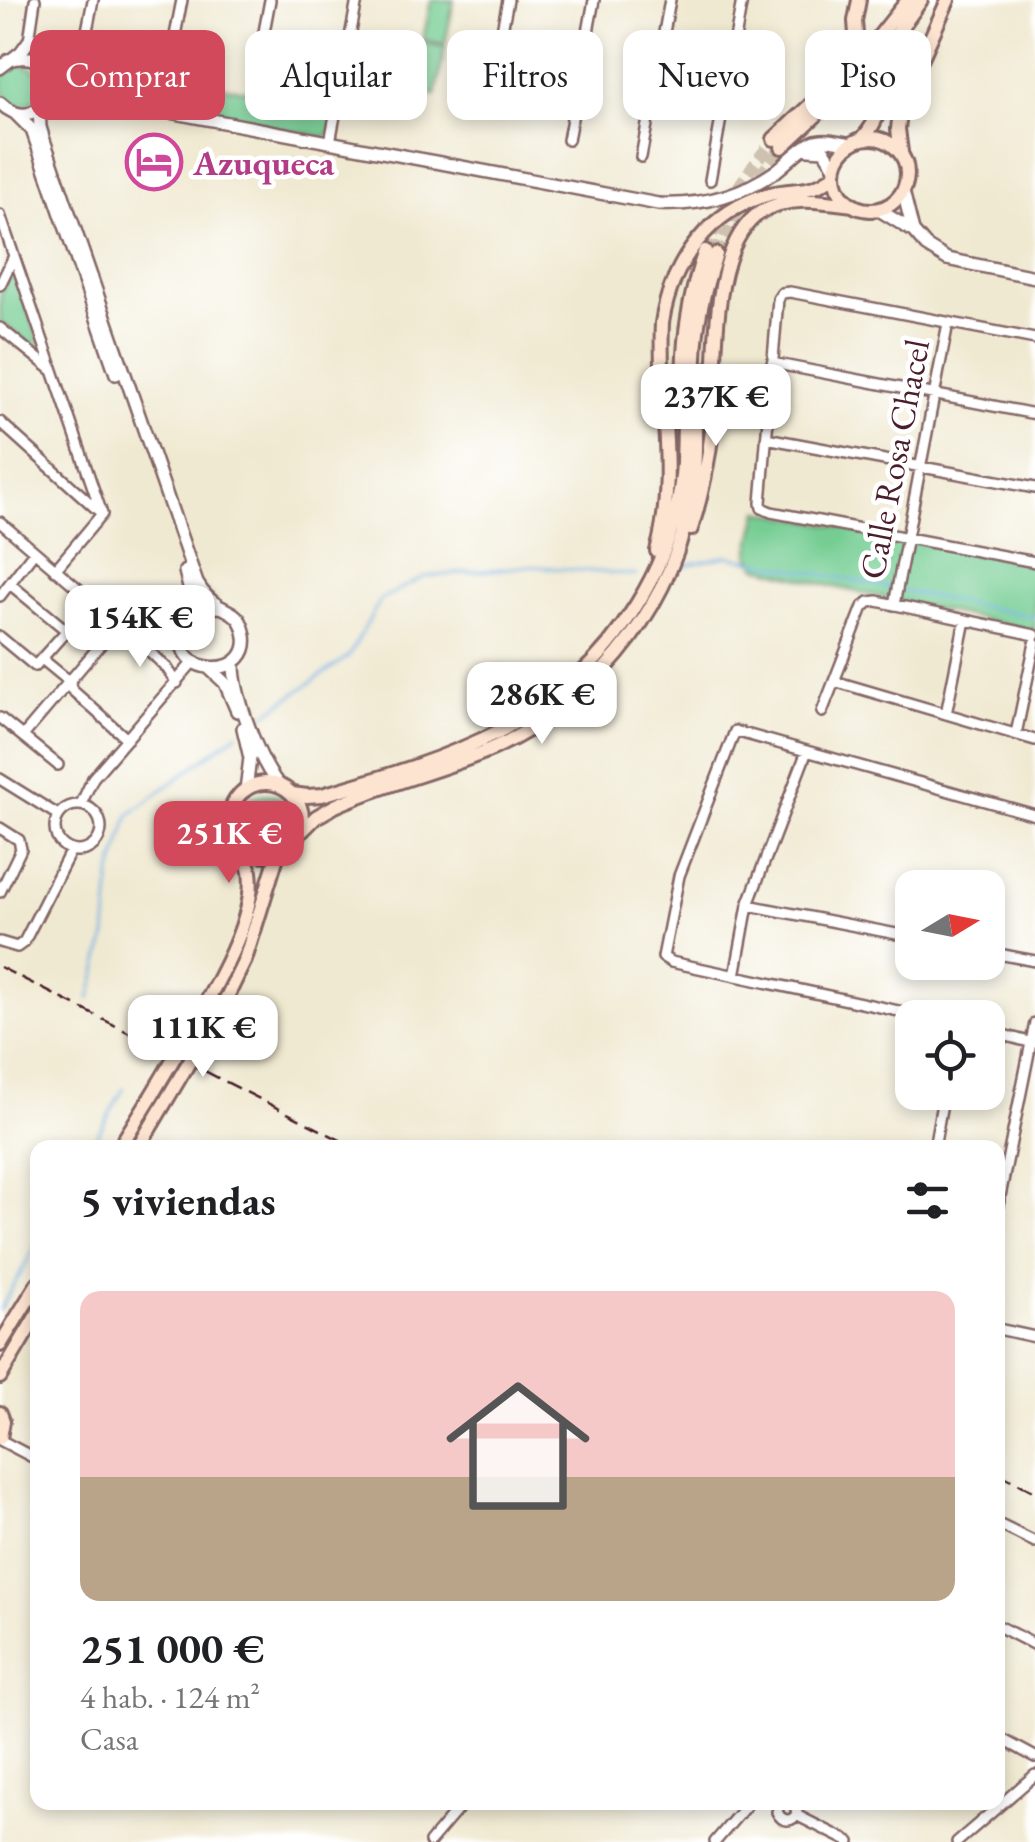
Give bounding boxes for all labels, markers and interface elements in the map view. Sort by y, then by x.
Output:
chip: Comprar [30,30,225,120]
chip: Alquilar [245,30,427,120]
chip: Filtros [447,30,603,120]
chip: Nuevo [623,30,785,120]
chip: Piso [805,30,931,120]
hotel icon: Azuqueca [124,132,184,192]
place label: Azuqueca [192,140,335,185]
street label: Calle Rosa Chacel [849,335,939,583]
pin: 237K € [635,364,797,449]
text: 237K € [663,375,769,417]
pin: 154K € [59,585,221,670]
text: 154K € [87,596,193,638]
pin: 286K € [461,662,623,747]
text: 286K € [489,673,595,715]
pin: 251K € [148,801,310,886]
text: 251K € [176,812,282,854]
north arrow [895,870,1005,980]
map controls [895,870,1005,1110]
pin: 111K € [122,995,284,1080]
button: locate [895,1000,1005,1110]
text: 111K € [150,1006,256,1048]
text: 5 viviendas [80,1173,276,1228]
icon: filters [900,1173,955,1228]
icon: home [428,1356,608,1536]
text: 251 000 € [80,1621,264,1676]
text: 4 hab. · 124 m² [80,1676,260,1718]
text: Casa [80,1718,139,1760]

